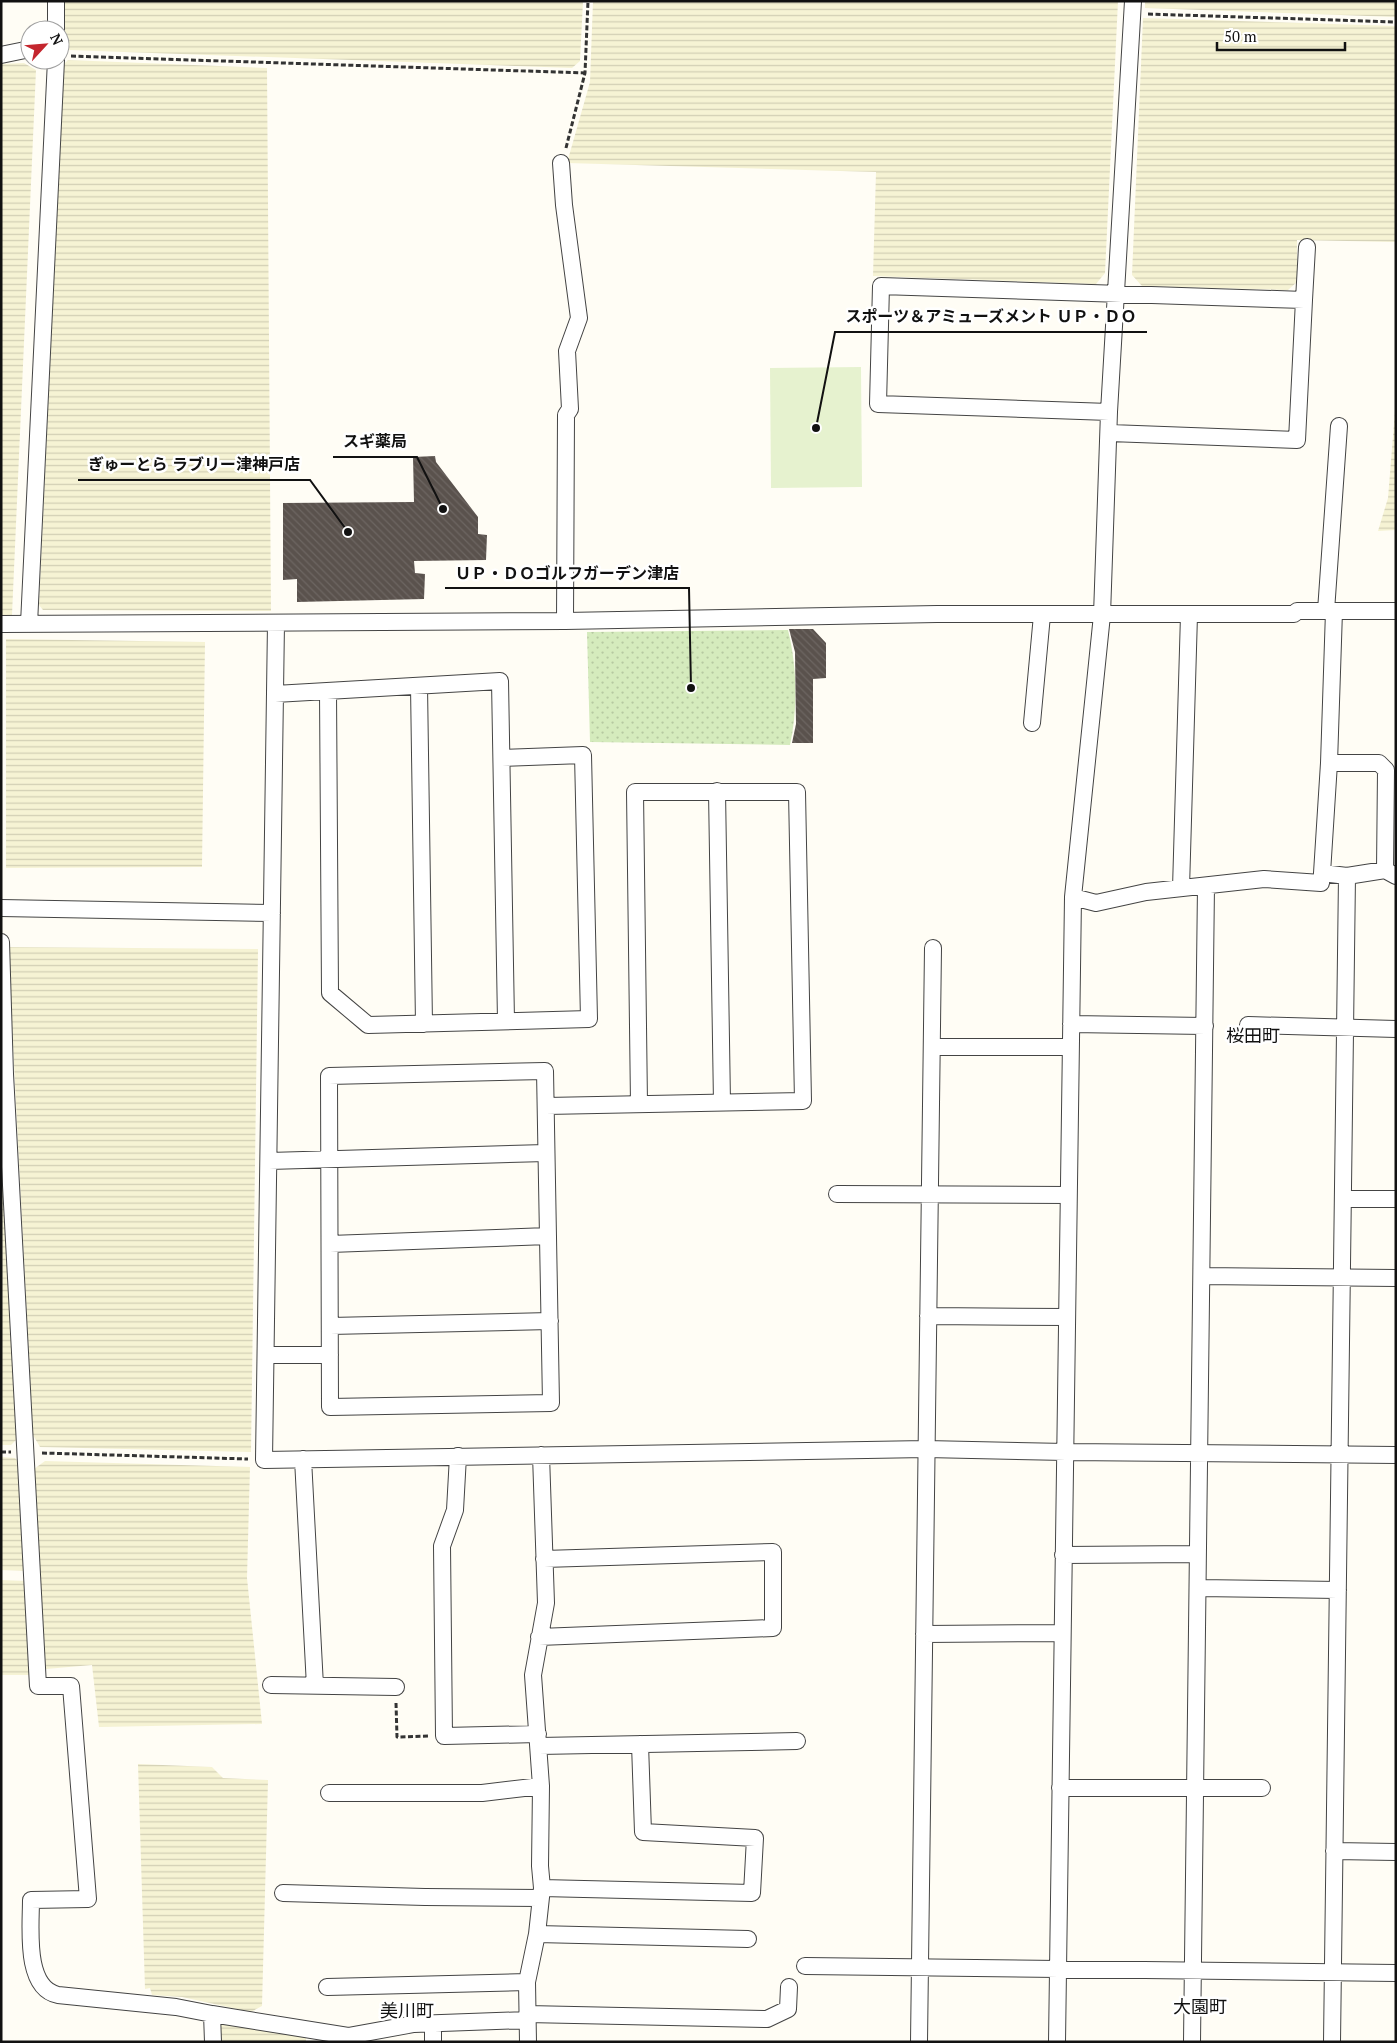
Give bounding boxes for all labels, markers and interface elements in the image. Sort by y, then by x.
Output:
north arrow [20,20,70,70]
scale bar [1217,20,1344,52]
text: 50 m [1224,26,1257,46]
text: N [46,30,68,48]
callout: スポーツ＆アミューズメント ＵＰ・ＤＯ [835,301,1147,332]
text: スポーツ＆アミューズメント ＵＰ・ＤＯ [846,305,1136,327]
callout: スギ薬局 [333,426,417,457]
text: スギ薬局 [343,430,407,452]
callout: ぎゅーとら ラブリー津神戸店 [78,449,310,480]
text: ぎゅーとら ラブリー津神戸店 [88,453,300,475]
callout: ＵＰ・ＤＯゴルフガーデン津店 [445,557,689,588]
text: ＵＰ・ＤＯゴルフガーデン津店 [455,562,679,584]
district label: 桜田町 [1226,1023,1280,1047]
district label: 大園町 [1173,1994,1227,2018]
district label: 美川町 [380,1998,434,2022]

